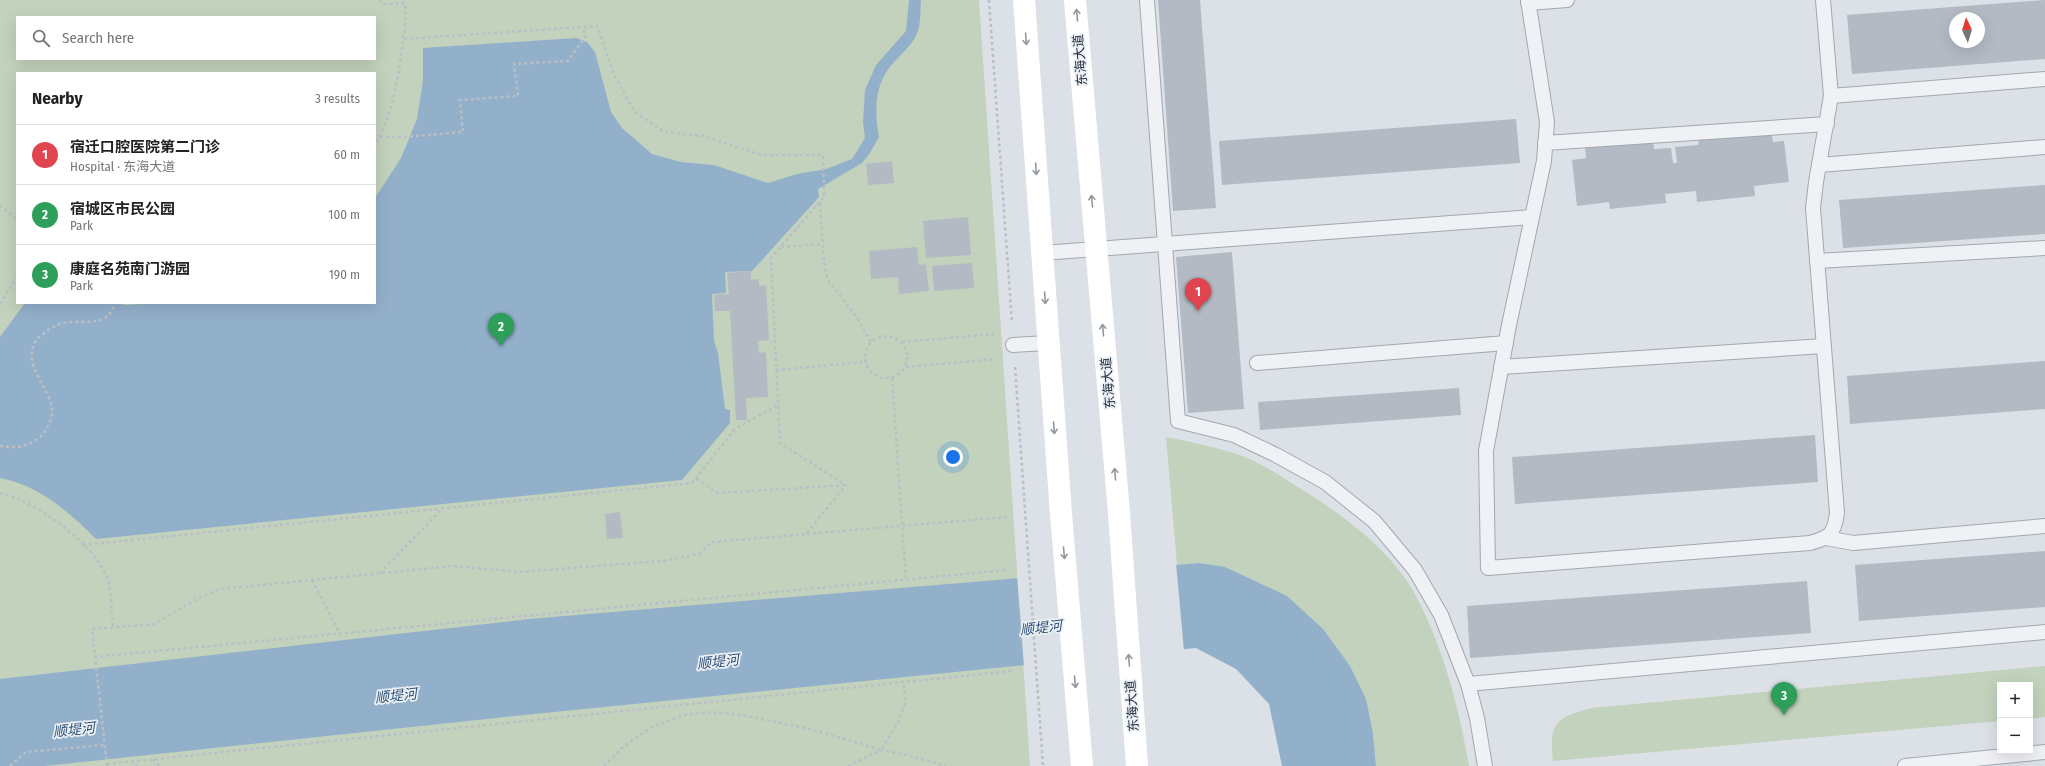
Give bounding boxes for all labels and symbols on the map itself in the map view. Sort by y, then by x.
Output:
one-way arrow [1073,9,1080,22]
north arrow [1949,12,1985,48]
one-way arrow [1023,32,1030,45]
street label: 东海大道 [1070,33,1090,87]
one-way arrow [1032,162,1039,175]
one-way arrow [1089,195,1096,208]
pin: 1 [1185,278,1211,311]
one-way arrow [1042,291,1049,304]
pin: 2 [488,313,514,346]
one-way arrow [1100,324,1107,337]
street label: 东海大道 [1098,356,1118,410]
one-way arrow [1051,421,1058,434]
your location [943,447,963,467]
one-way arrow [1112,468,1119,481]
one-way arrow [1060,546,1067,559]
water label: 顺堤河 [1019,617,1066,639]
water label: 顺堤河 [696,651,743,673]
one-way arrow [1125,654,1132,667]
one-way arrow [1071,675,1078,688]
street label: 东海大道 [1123,680,1141,732]
pin: 3 [1771,682,1797,715]
water label: 顺堤河 [374,685,421,707]
water label: 顺堤河 [52,719,99,741]

